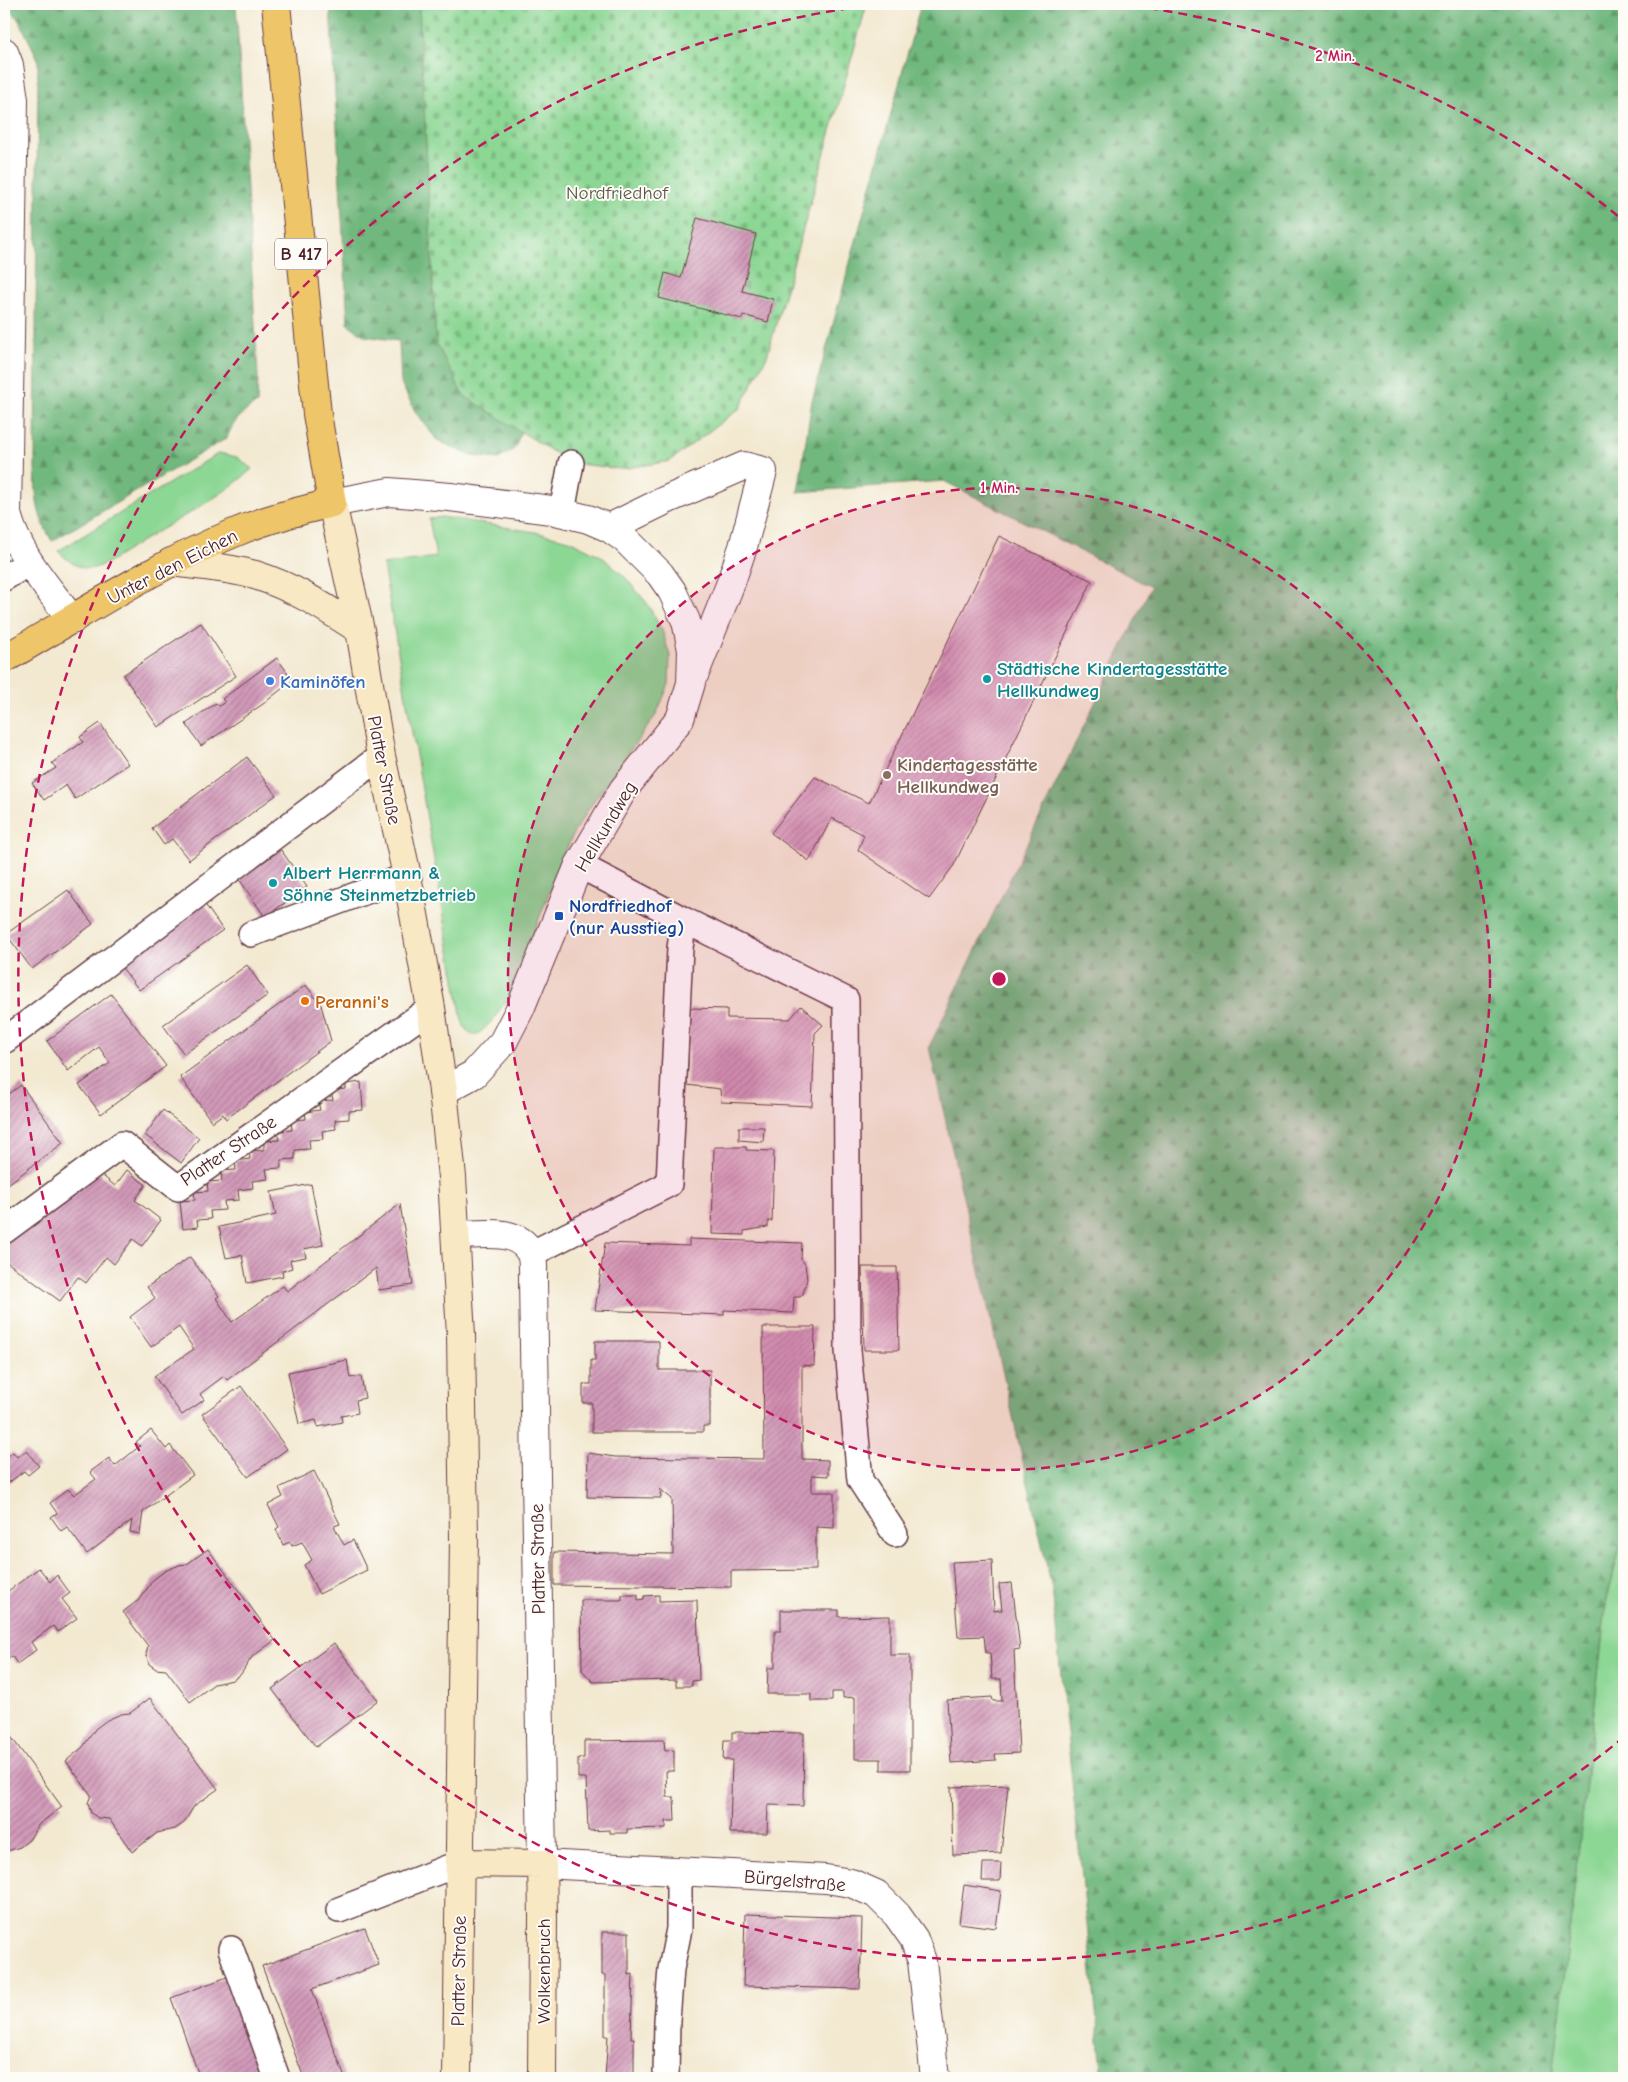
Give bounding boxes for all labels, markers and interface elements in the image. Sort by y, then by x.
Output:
text: 2 Min. [1315,47,1355,65]
park label: Nordfriedhof [566,182,670,204]
road number: B 417 [275,238,327,270]
text: 1 Min. [980,479,1018,497]
street label: Unter den Eichen [104,525,241,609]
place label: Städtische Kindertagesstätte Hellkundweg [997,658,1227,702]
place label: Kaminöfen [280,671,366,693]
marker: Städtische Kindertagesstätte Hellkundweg [981,673,993,685]
marker: Kaminöfen [264,675,276,687]
street label: Platter Straße [363,714,405,827]
place label: Kindertagesstätte Hellkundweg [897,754,1038,798]
marker: Kindertagesstätte Hellkundweg [881,769,893,781]
street label: Hellkundweg [570,777,641,876]
place label: Albert Herrmann & Söhne Steinmetzbetrieb [283,862,476,906]
marker: Albert Herrmann & Söhne Steinmetzbetrieb [267,877,279,889]
place label: Nordfriedhof (nur Ausstieg) [569,895,684,939]
marker: Nordfriedhof (nur Ausstieg) [553,910,565,922]
centre of rings [990,970,1008,988]
place label: Peranni's [315,991,389,1013]
marker: Peranni's [299,995,311,1007]
street label: Platter Straße [176,1111,281,1191]
street label: Platter Straße [526,1503,550,1615]
street label: Bürgelstraße [743,1866,847,1896]
street label: Platter Straße [447,1915,471,2027]
street label: Wolkenbruch [533,1918,555,2024]

